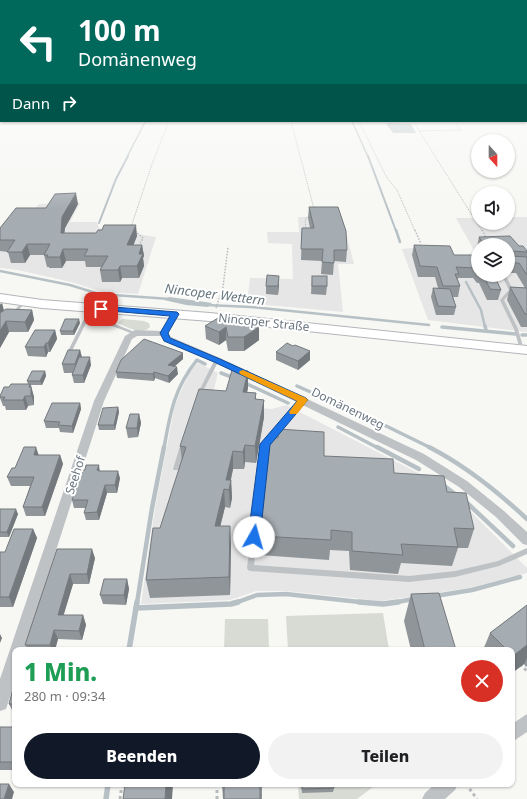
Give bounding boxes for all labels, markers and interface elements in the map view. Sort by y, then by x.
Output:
text: 100 m [78,11,161,49]
icon: left [12,16,64,68]
text: Domänenweg [78,47,197,71]
icon: right [58,92,80,114]
text: Dann [12,93,50,113]
north arrow [471,134,515,178]
map controls [471,134,515,282]
button: sound [471,186,515,230]
button: layers [471,238,515,282]
water label: Nincoper Wettern [164,279,266,309]
pin [84,292,118,326]
icon: arrive [90,298,112,320]
street label: Nincoper Straße [218,309,311,335]
street label: Domänenweg [309,383,387,433]
street label: Seehof [61,453,89,496]
position arrow [233,516,275,558]
text: 1 Min. [24,655,97,688]
button: close [461,660,503,702]
text: 280 m · 09:34 [24,687,105,705]
button: Beenden [24,733,260,779]
button: Teilen [268,733,503,779]

